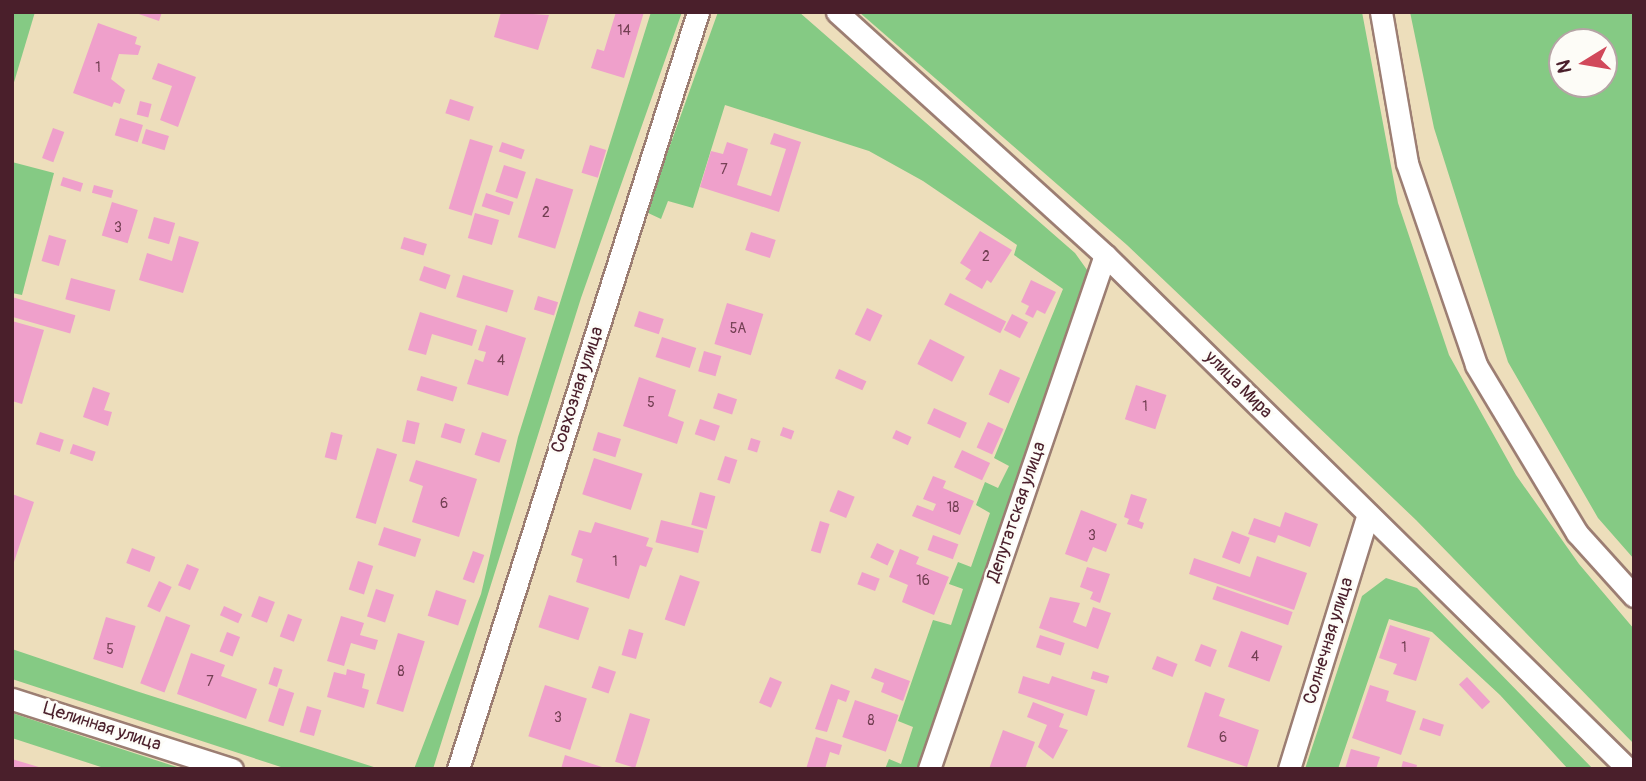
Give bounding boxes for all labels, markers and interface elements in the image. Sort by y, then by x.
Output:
house number: 14 [617,23,631,39]
north arrow [1548,28,1618,98]
text: N [1551,58,1577,75]
house number: 1 [95,60,101,76]
house number: 7 [720,162,728,178]
house number: 2 [542,205,550,221]
house number: 3 [114,220,122,236]
house number: 2 [982,249,990,265]
house number: 5А [730,321,746,337]
street label: Совхозная улица [547,324,609,456]
street label: улица Мира [1200,347,1276,423]
house number: 4 [497,353,505,369]
house number: 5 [647,395,655,411]
house number: 1 [1142,399,1148,415]
street label: Депутатская улица [983,439,1051,585]
house number: 6 [440,496,448,512]
house number: 18 [947,500,959,516]
house number: 3 [1088,528,1096,544]
house number: 1 [612,554,618,570]
house number: 16 [916,573,930,589]
street label: Солнечная улица [1299,575,1359,707]
house number: 1 [1401,640,1407,656]
house number: 5 [106,642,114,658]
house number: 4 [1251,649,1259,665]
house number: 8 [397,664,405,680]
house number: 7 [206,674,214,690]
street label: Целинная улица [40,698,164,756]
house number: 3 [554,710,562,726]
house number: 8 [867,713,875,729]
house number: 6 [1219,730,1227,746]

